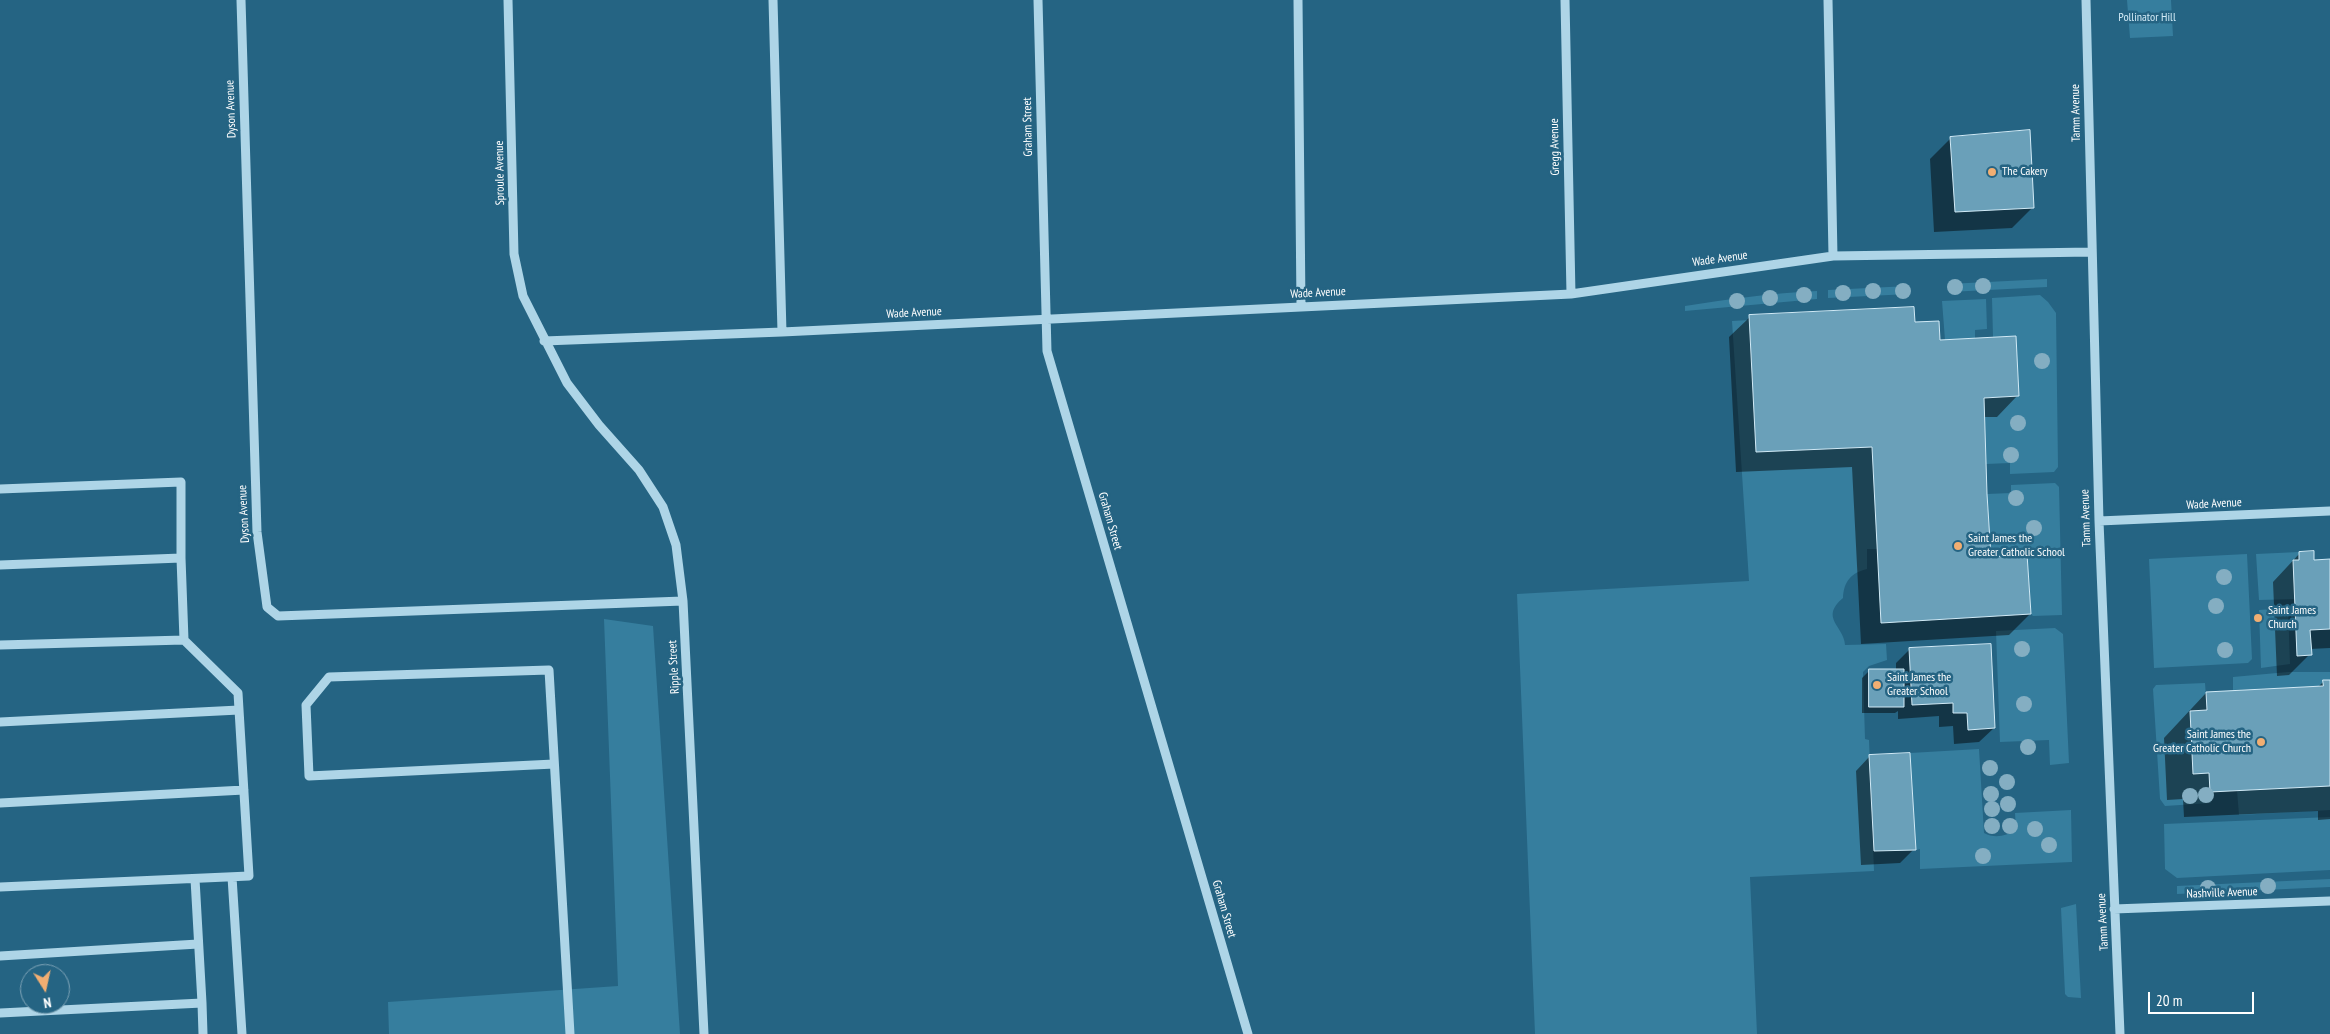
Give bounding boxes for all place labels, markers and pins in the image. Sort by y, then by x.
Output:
place label: The Cakery [2002,165,2048,179]
marker: The Cakery [1986,166,1998,178]
place label: Saint James the Greater Catholic School [1968,532,2065,560]
marker: Saint James the Greater Catholic School [1952,540,1964,552]
place label: Saint James Church [2268,604,2316,632]
marker: Saint James Church [2252,612,2264,624]
place label: Saint James the Greater School [1887,671,1951,699]
marker: Saint James the Greater School [1871,679,1883,691]
place label: Saint James the Greater Catholic Church [2153,728,2251,756]
marker: Saint James the Greater Catholic Church [2255,736,2267,748]

